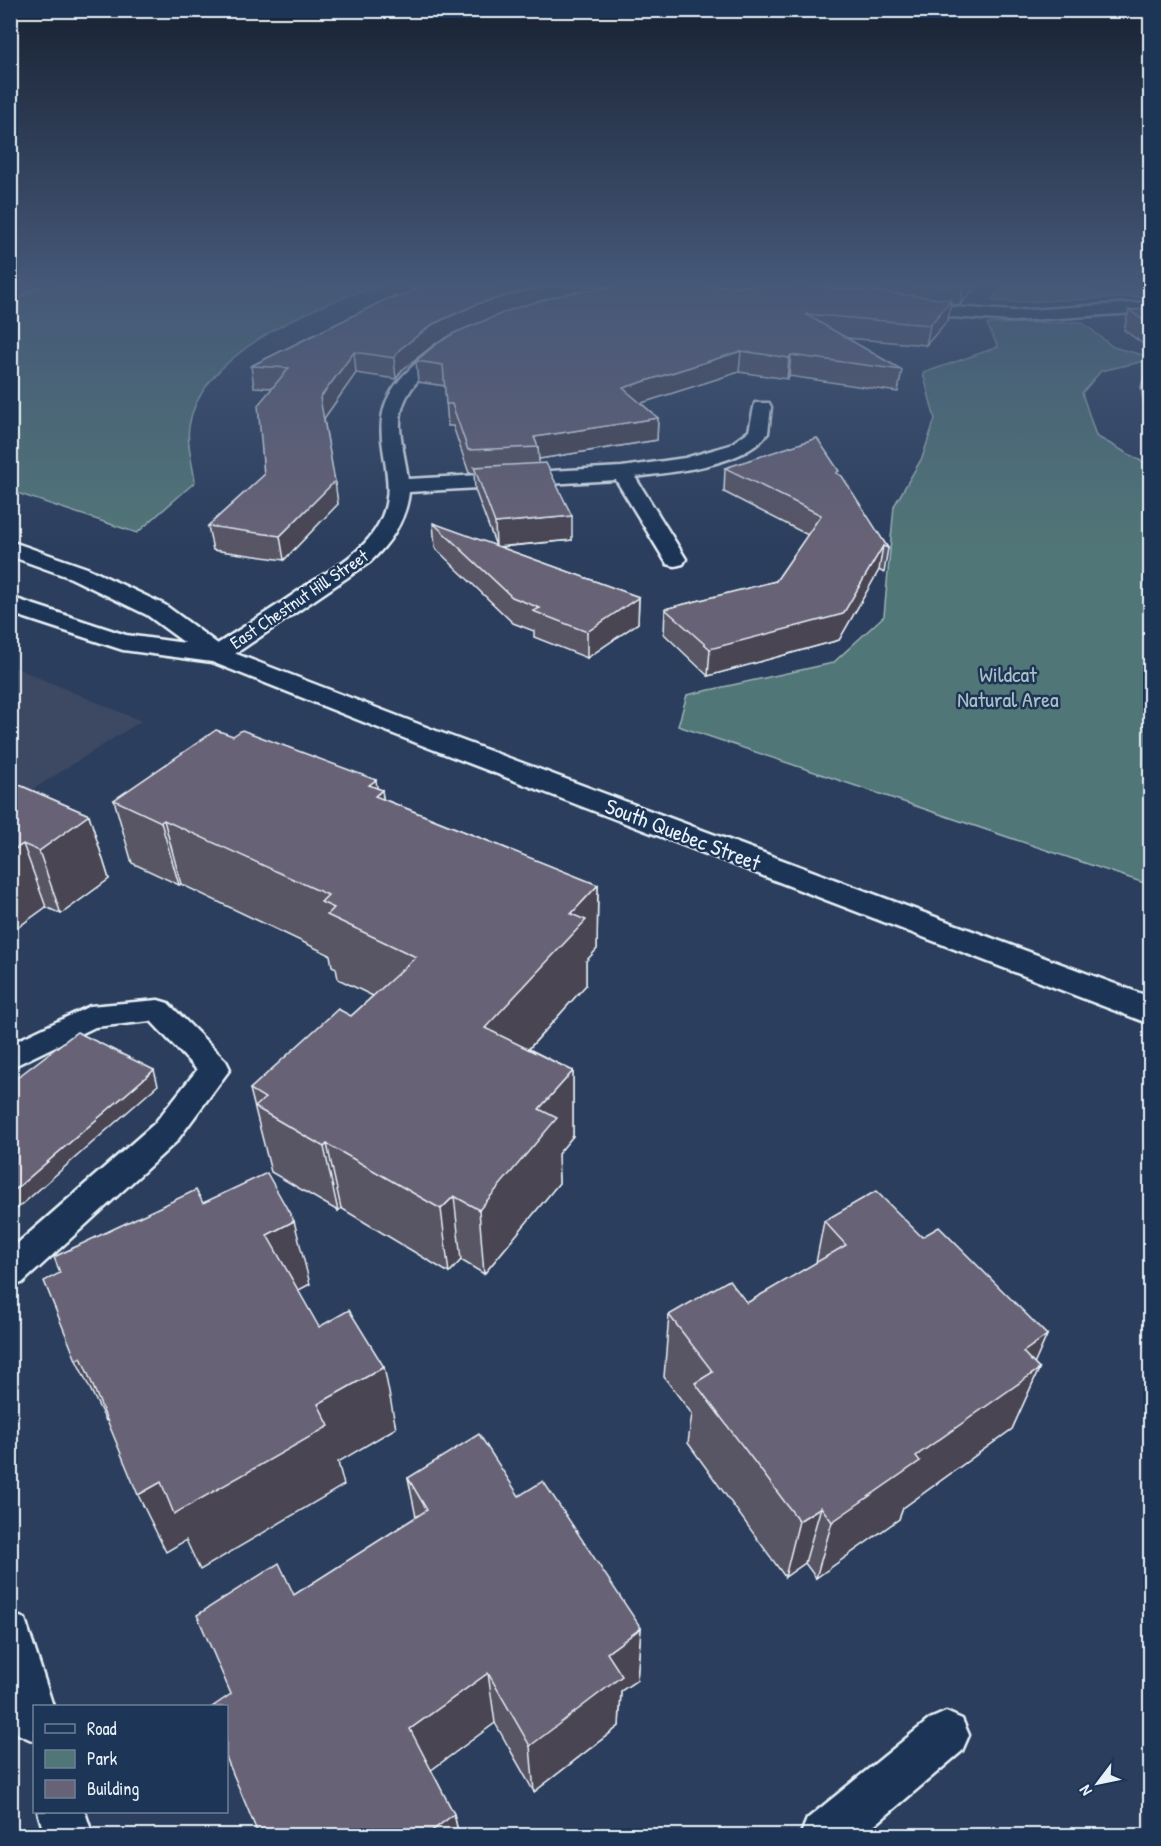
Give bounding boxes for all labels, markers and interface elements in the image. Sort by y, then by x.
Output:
street label: East Chestnut Hill Street [225,543,374,655]
park label: Wildcat Natural Area [957,659,1059,714]
street label: South Quebec Street [601,791,765,878]
legend [33,1705,228,1813]
text: Road [87,1716,117,1741]
text: Park [87,1746,118,1771]
north arrow [1068,1753,1128,1813]
text: Building [87,1776,139,1801]
text: N [1073,1781,1097,1800]

